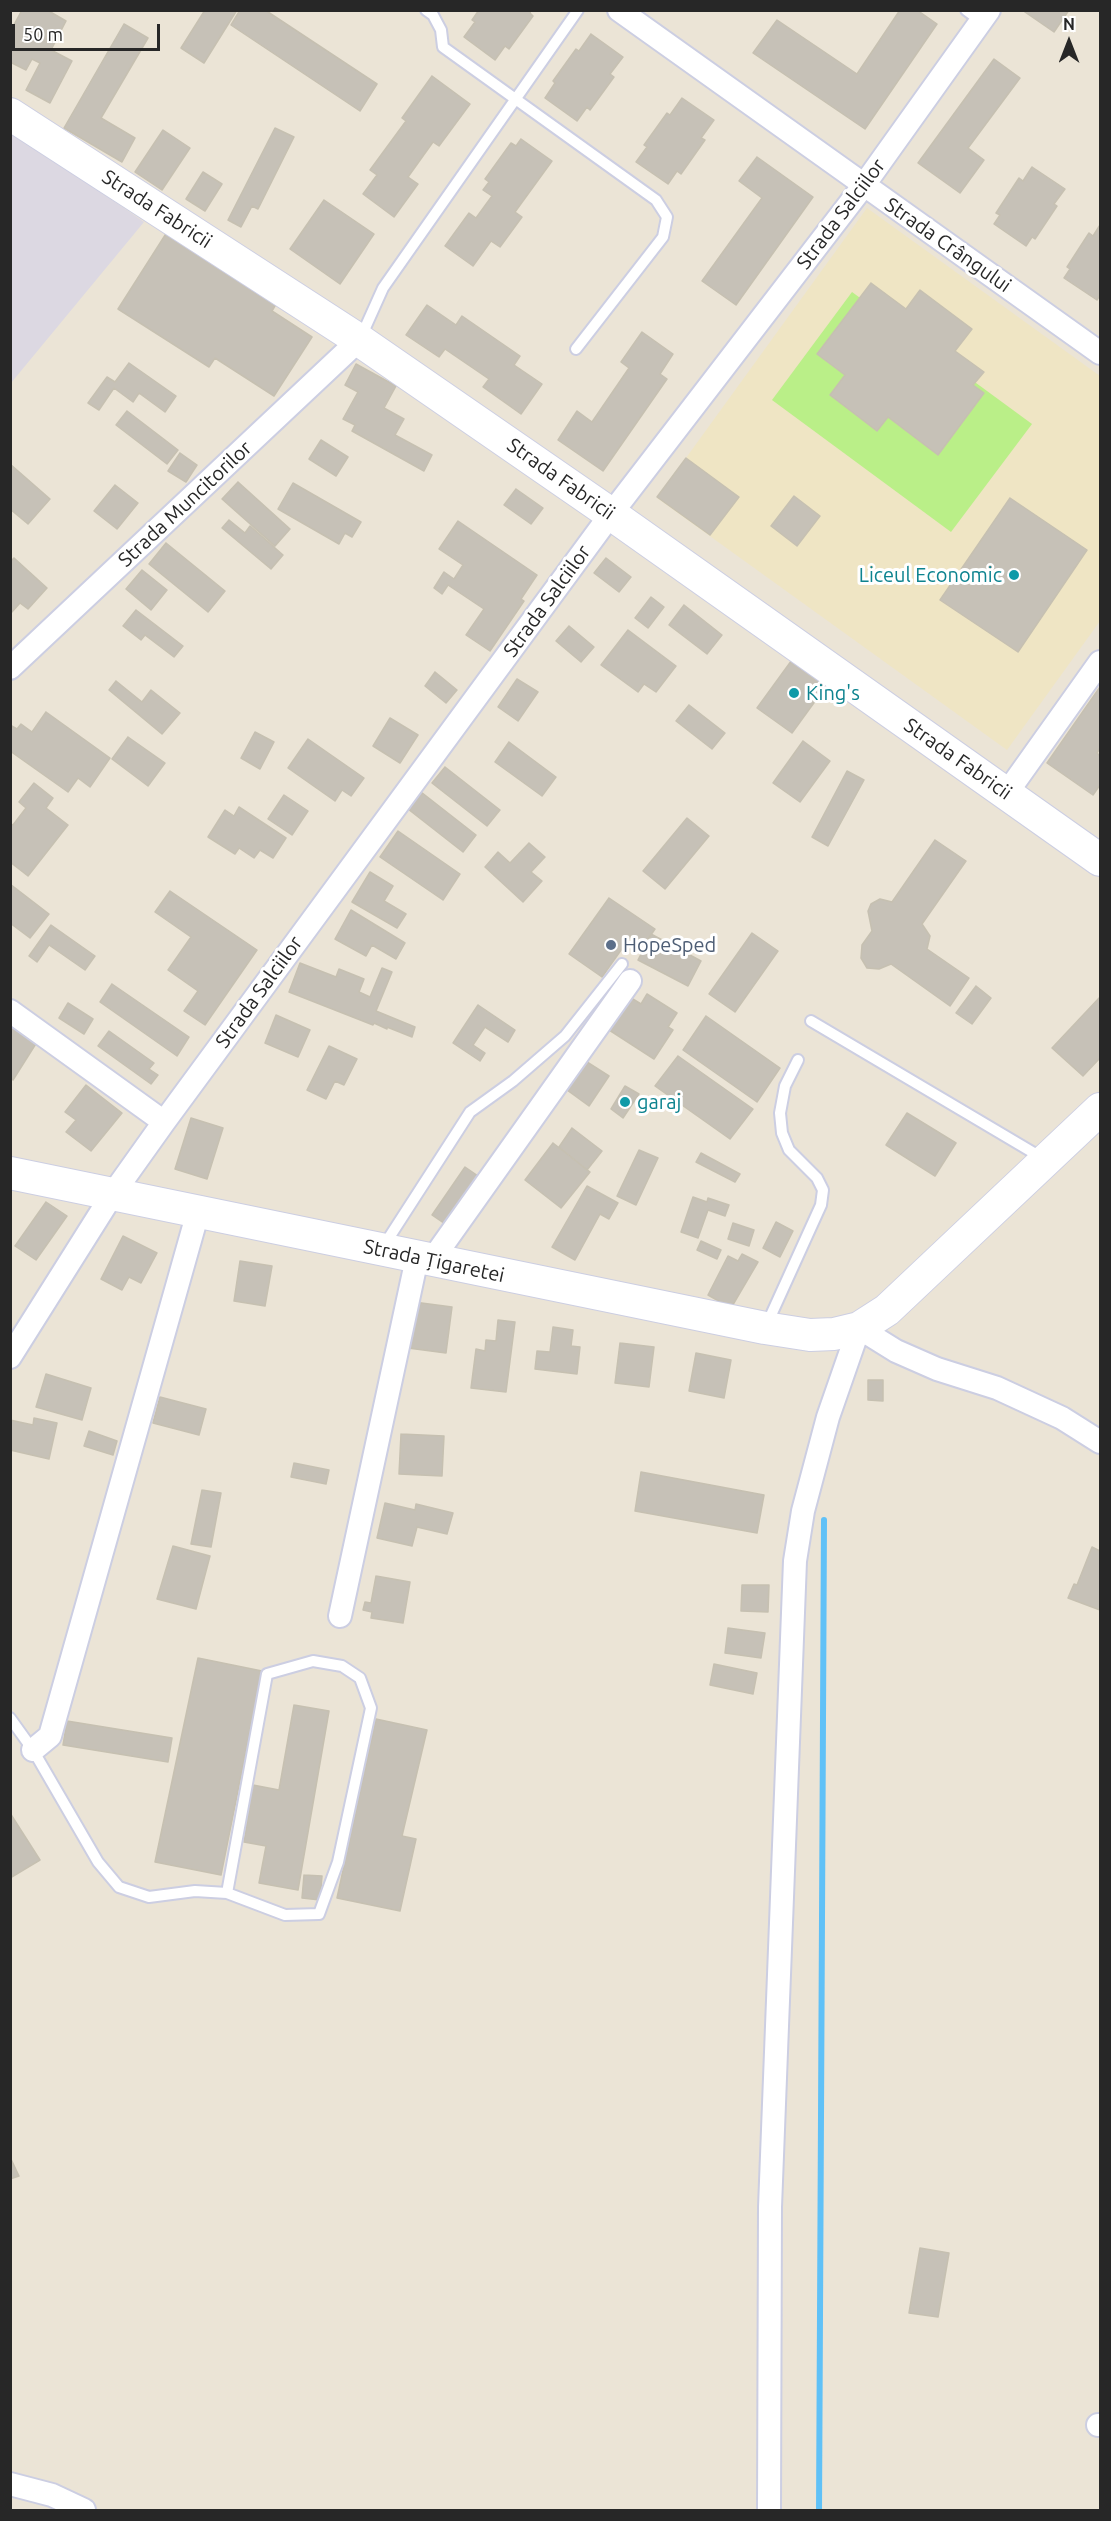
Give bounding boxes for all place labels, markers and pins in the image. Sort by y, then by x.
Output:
place label: Liceul Economic [859,563,1002,587]
marker: Liceul Economic [1007,568,1021,582]
place label: King's [806,681,860,705]
marker: King's [787,686,801,700]
place label: HopeSped [623,933,716,957]
marker: HopeSped [604,938,618,952]
place label: garaj [637,1090,681,1114]
marker: garaj [618,1095,632,1109]

